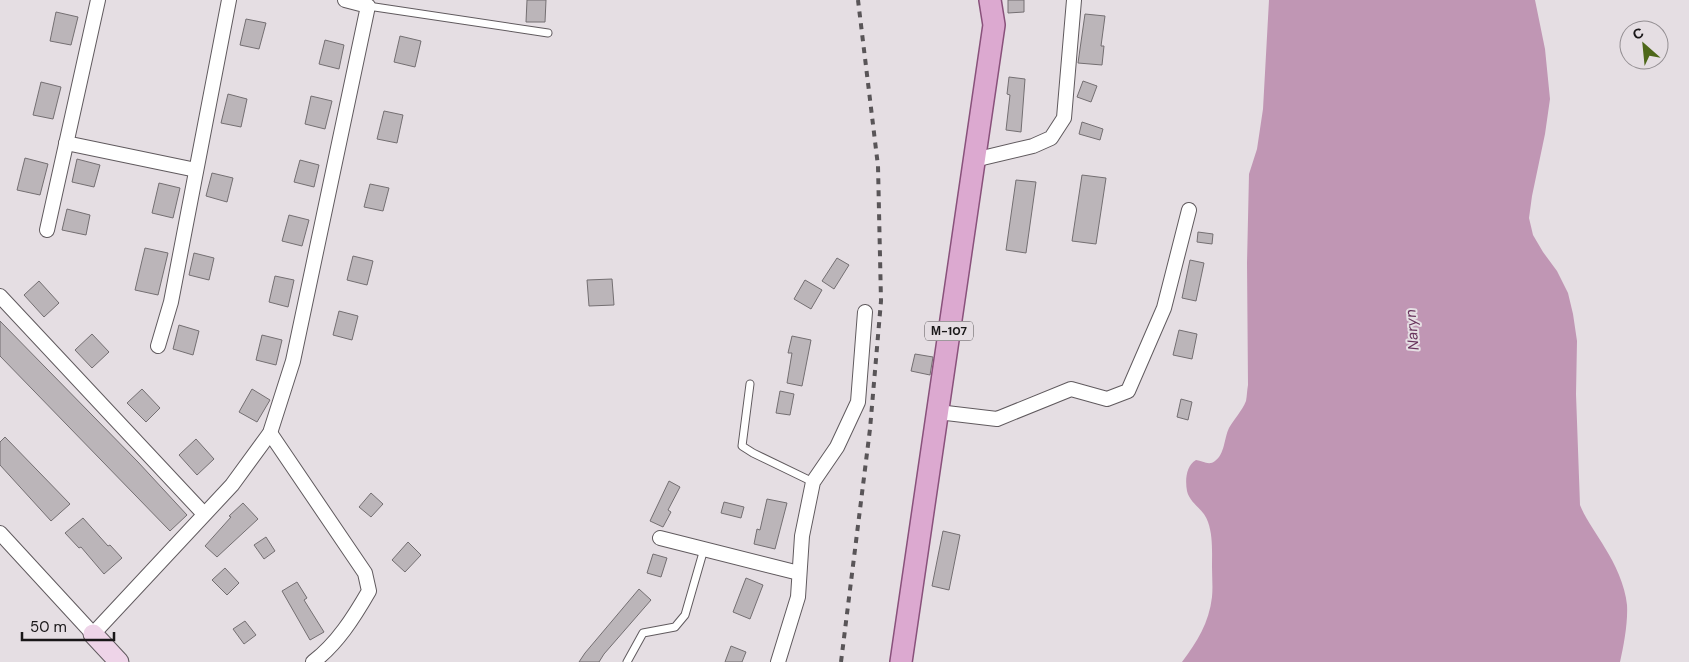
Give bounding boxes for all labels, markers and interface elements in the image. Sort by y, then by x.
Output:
north arrow [1619,20,1669,70]
text: С [1630,23,1647,44]
water label: Naryn [1400,308,1424,351]
road number: М-107 [925,322,973,341]
scale bar [22,610,115,642]
text: 50 m [30,617,67,637]

